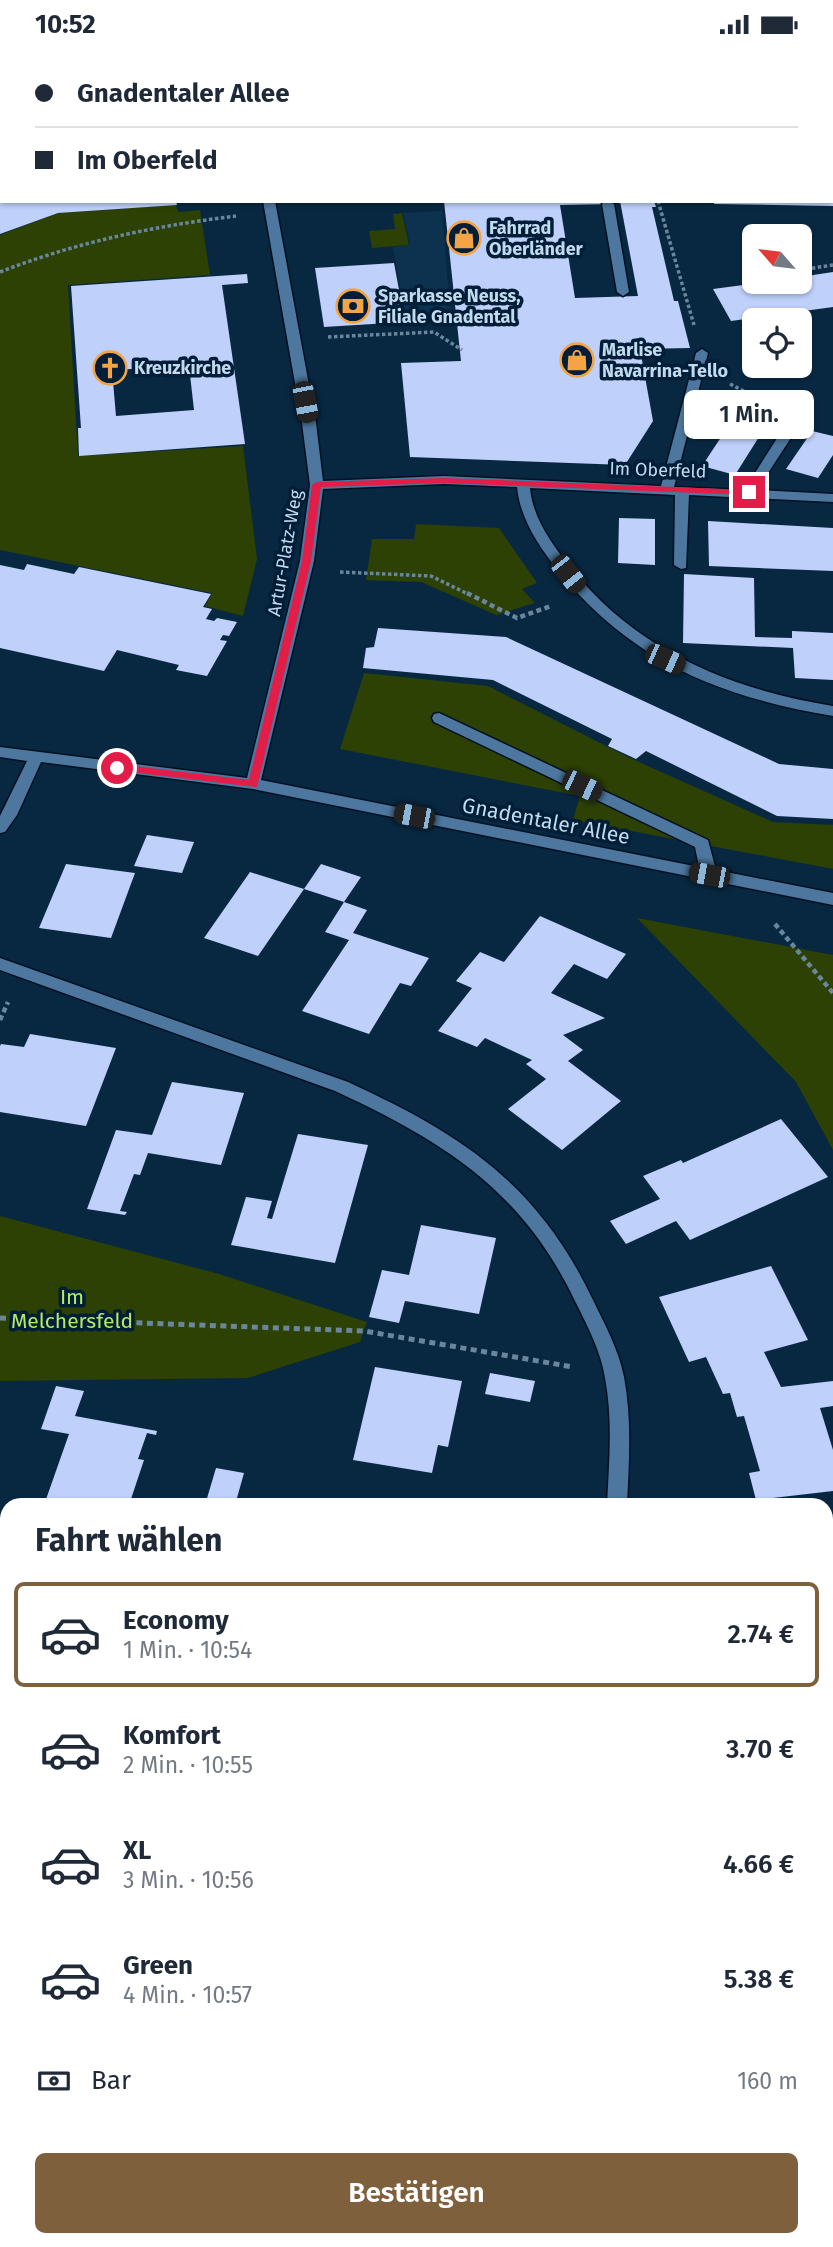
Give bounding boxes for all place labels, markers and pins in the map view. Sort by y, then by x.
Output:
place label: Fahrrad Oberländer [489,217,584,260]
shop icon: Fahrrad Oberländer [445,219,483,257]
place label: Sparkasse Neuss, Filiale Gnadental [378,285,521,328]
bank icon: Sparkasse Neuss, Filiale Gnadental [334,287,372,325]
place label: Marlise Navarrina-Tello [602,339,728,382]
shop icon: Marlise Navarrina-Tello [558,341,596,379]
church icon: Kreuzkirche [91,349,129,387]
place label: Kreuzkirche [134,357,231,379]

